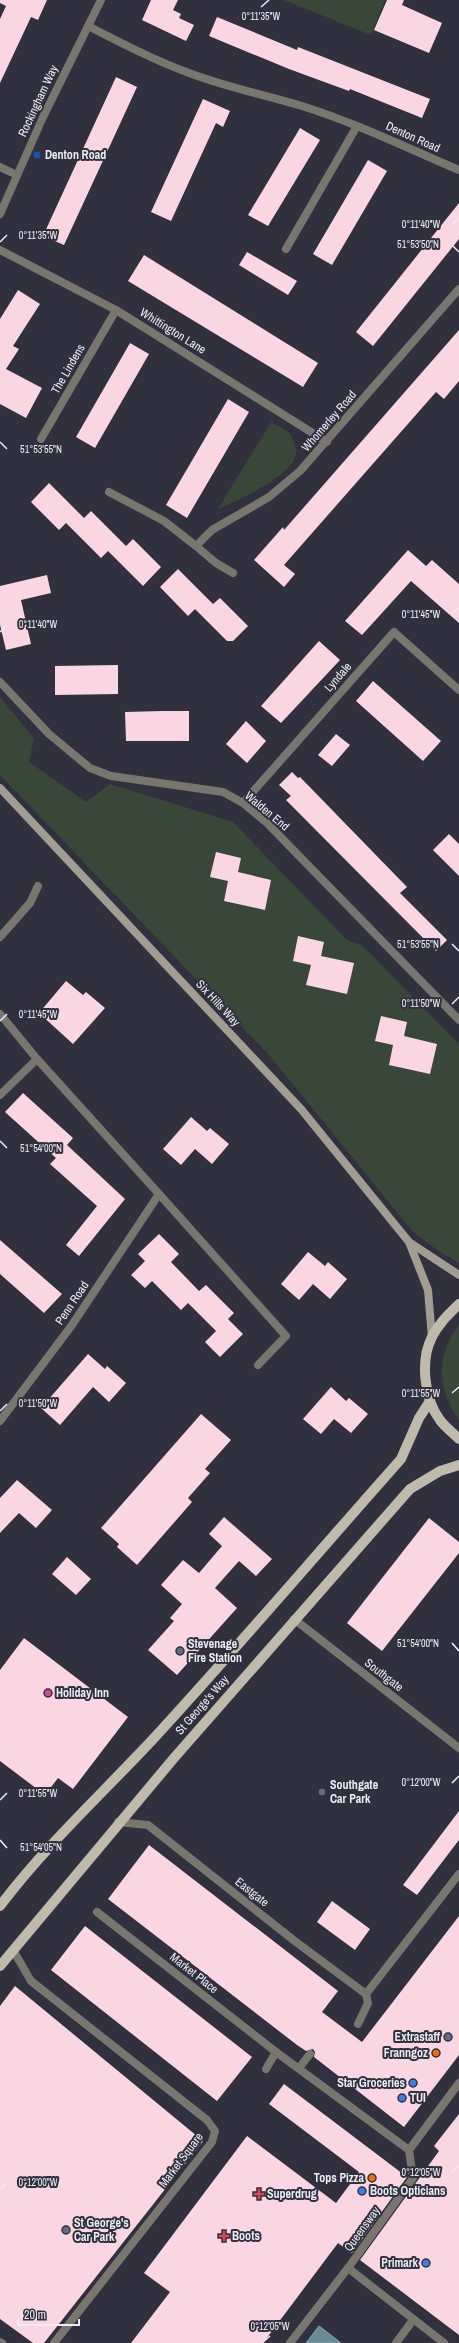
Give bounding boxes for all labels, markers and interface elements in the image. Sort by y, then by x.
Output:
text: 0°11'35"W [242,10,280,23]
street label: Rockingham Way [14,63,62,139]
street label: Denton Road [383,118,443,156]
place label: Denton Road [45,147,106,163]
marker: Denton Road [32,150,42,160]
text: 0°11'40"W [402,218,440,231]
text: 0°11'35"W [19,229,57,242]
text: 51°53'50"N [397,238,439,251]
street label: Whittington Lane [137,304,209,358]
street label: The Lindens [47,341,89,397]
street label: Whomerley Road [298,387,360,455]
text: 51°53'55"N [20,443,62,456]
text: 0°11'45"W [402,608,440,621]
text: 0°11'40"W [19,618,57,631]
street label: Lyndale [321,659,355,695]
street label: Walden End [241,788,293,834]
text: 51°53'55"N [397,938,439,951]
street label: Six Hills Way [192,976,244,1030]
text: 0°11'50"W [402,997,440,1010]
text: 0°11'45"W [19,1008,57,1021]
text: 51°54'00"N [20,1142,62,1155]
street label: Penn Road [52,1278,92,1328]
text: 0°11'55"W [402,1387,440,1400]
text: 0°11'50"W [19,1397,57,1410]
place label: Stevenage Fire Station [188,1636,242,1666]
text: 51°54'00"N [397,1637,439,1650]
marker: Stevenage Fire Station [175,1646,185,1656]
street label: Southgate [361,1655,407,1695]
street label: St George's Way [172,1672,232,1738]
place label: Holiday Inn [56,1685,109,1701]
marker: Holiday Inn [43,1688,53,1698]
text: 0°12'00"W [401,1776,441,1789]
place label: Southgate Car Park [330,1777,379,1807]
text: 0°11'55"W [19,1787,57,1800]
marker: Southgate Car Park [317,1787,327,1797]
text: 51°54'05"N [20,1841,62,1854]
street label: Eastgate [232,1874,272,1910]
street label: Market Place [166,1949,222,1997]
place label: Extrastaff [395,2029,440,2045]
marker: Extrastaff [443,2032,453,2042]
place label: Franngoz [384,2045,428,2061]
marker: Franngoz [431,2048,441,2058]
place label: Star Groceries [337,2075,406,2091]
marker: Star Groceries [408,2078,418,2088]
place label: TUI [410,2090,426,2106]
marker: TUI [397,2093,407,2103]
street label: Market Square [155,2129,207,2191]
text: 0°12'05"W [401,2166,441,2179]
place label: Tops Pizza [314,2170,365,2186]
marker: Tops Pizza [367,2173,377,2183]
text: 0°12'00"W [18,2176,58,2189]
place label: Boots Opticians [370,2183,446,2199]
place label: Superdrug [267,2186,317,2202]
marker: Boots Opticians [357,2186,367,2196]
marker: Superdrug [254,2189,264,2199]
street label: Queensway [340,2203,384,2255]
place label: St George's Car Park [74,2215,129,2245]
marker: St George's Car Park [61,2225,71,2235]
place label: Boots [232,2228,260,2244]
marker: Boots [219,2231,229,2241]
place label: Primark [381,2255,419,2271]
marker: Primark [421,2258,431,2268]
scale bar [18,2301,79,2327]
text: 20 m [24,2307,46,2323]
text: 0°12'05"W [250,2320,290,2333]

